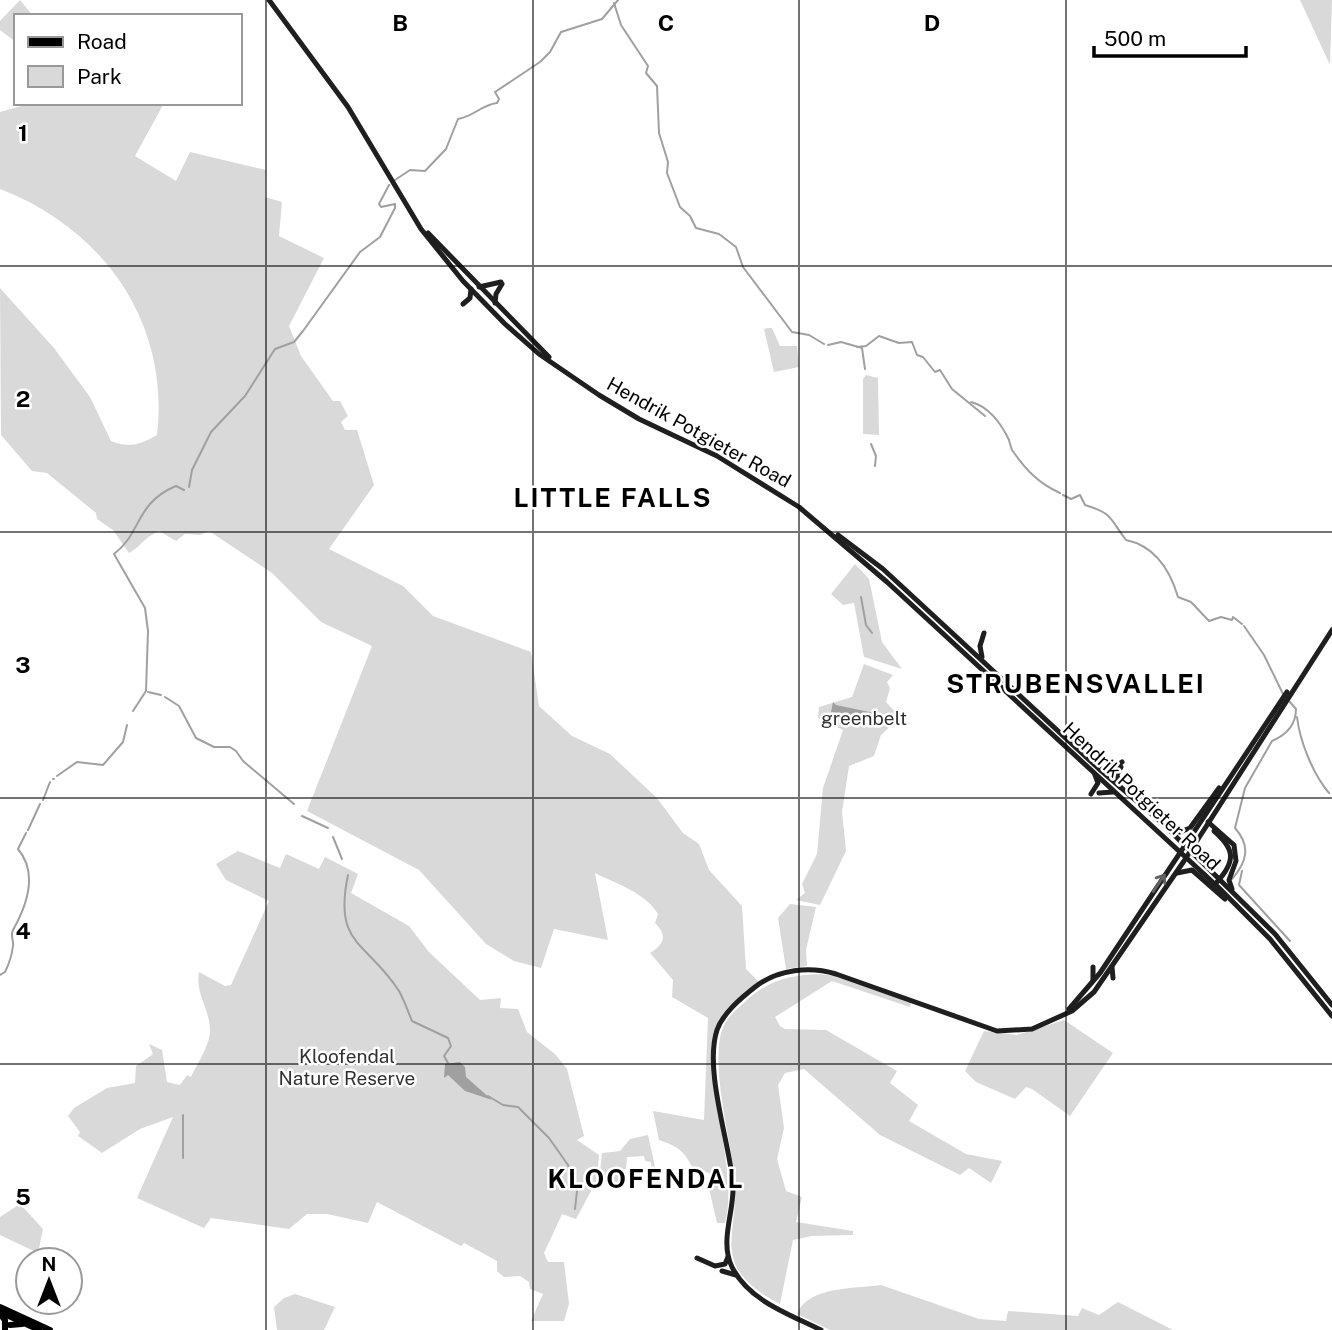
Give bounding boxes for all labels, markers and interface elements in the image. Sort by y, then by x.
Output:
text: B [392,9,408,36]
text: C [658,9,674,36]
text: D [924,9,940,36]
legend [14,14,242,105]
scale bar [1094,14,1246,58]
text: 500 m [1104,26,1166,51]
text: Road [77,29,127,54]
text: Park [77,64,122,89]
text: 1 [18,119,28,146]
street label: Hendrik Potgieter Road [603,372,795,492]
text: 2 [16,385,30,412]
district label: LITTLE FALLS [513,482,713,513]
text: 3 [15,651,31,678]
district label: STRUBENSVALLEI [946,668,1206,699]
park label: greenbelt [821,707,907,729]
street label: Hendrik Potgieter Road [1059,717,1225,875]
one-way arrow [1152,873,1166,893]
text: 4 [15,917,31,944]
park label: Kloofendal Nature Reserve [279,1045,415,1089]
district label: KLOOFENDAL [547,1163,745,1194]
text: 5 [15,1183,31,1210]
north arrow [14,1246,84,1316]
text: N [42,1253,56,1275]

